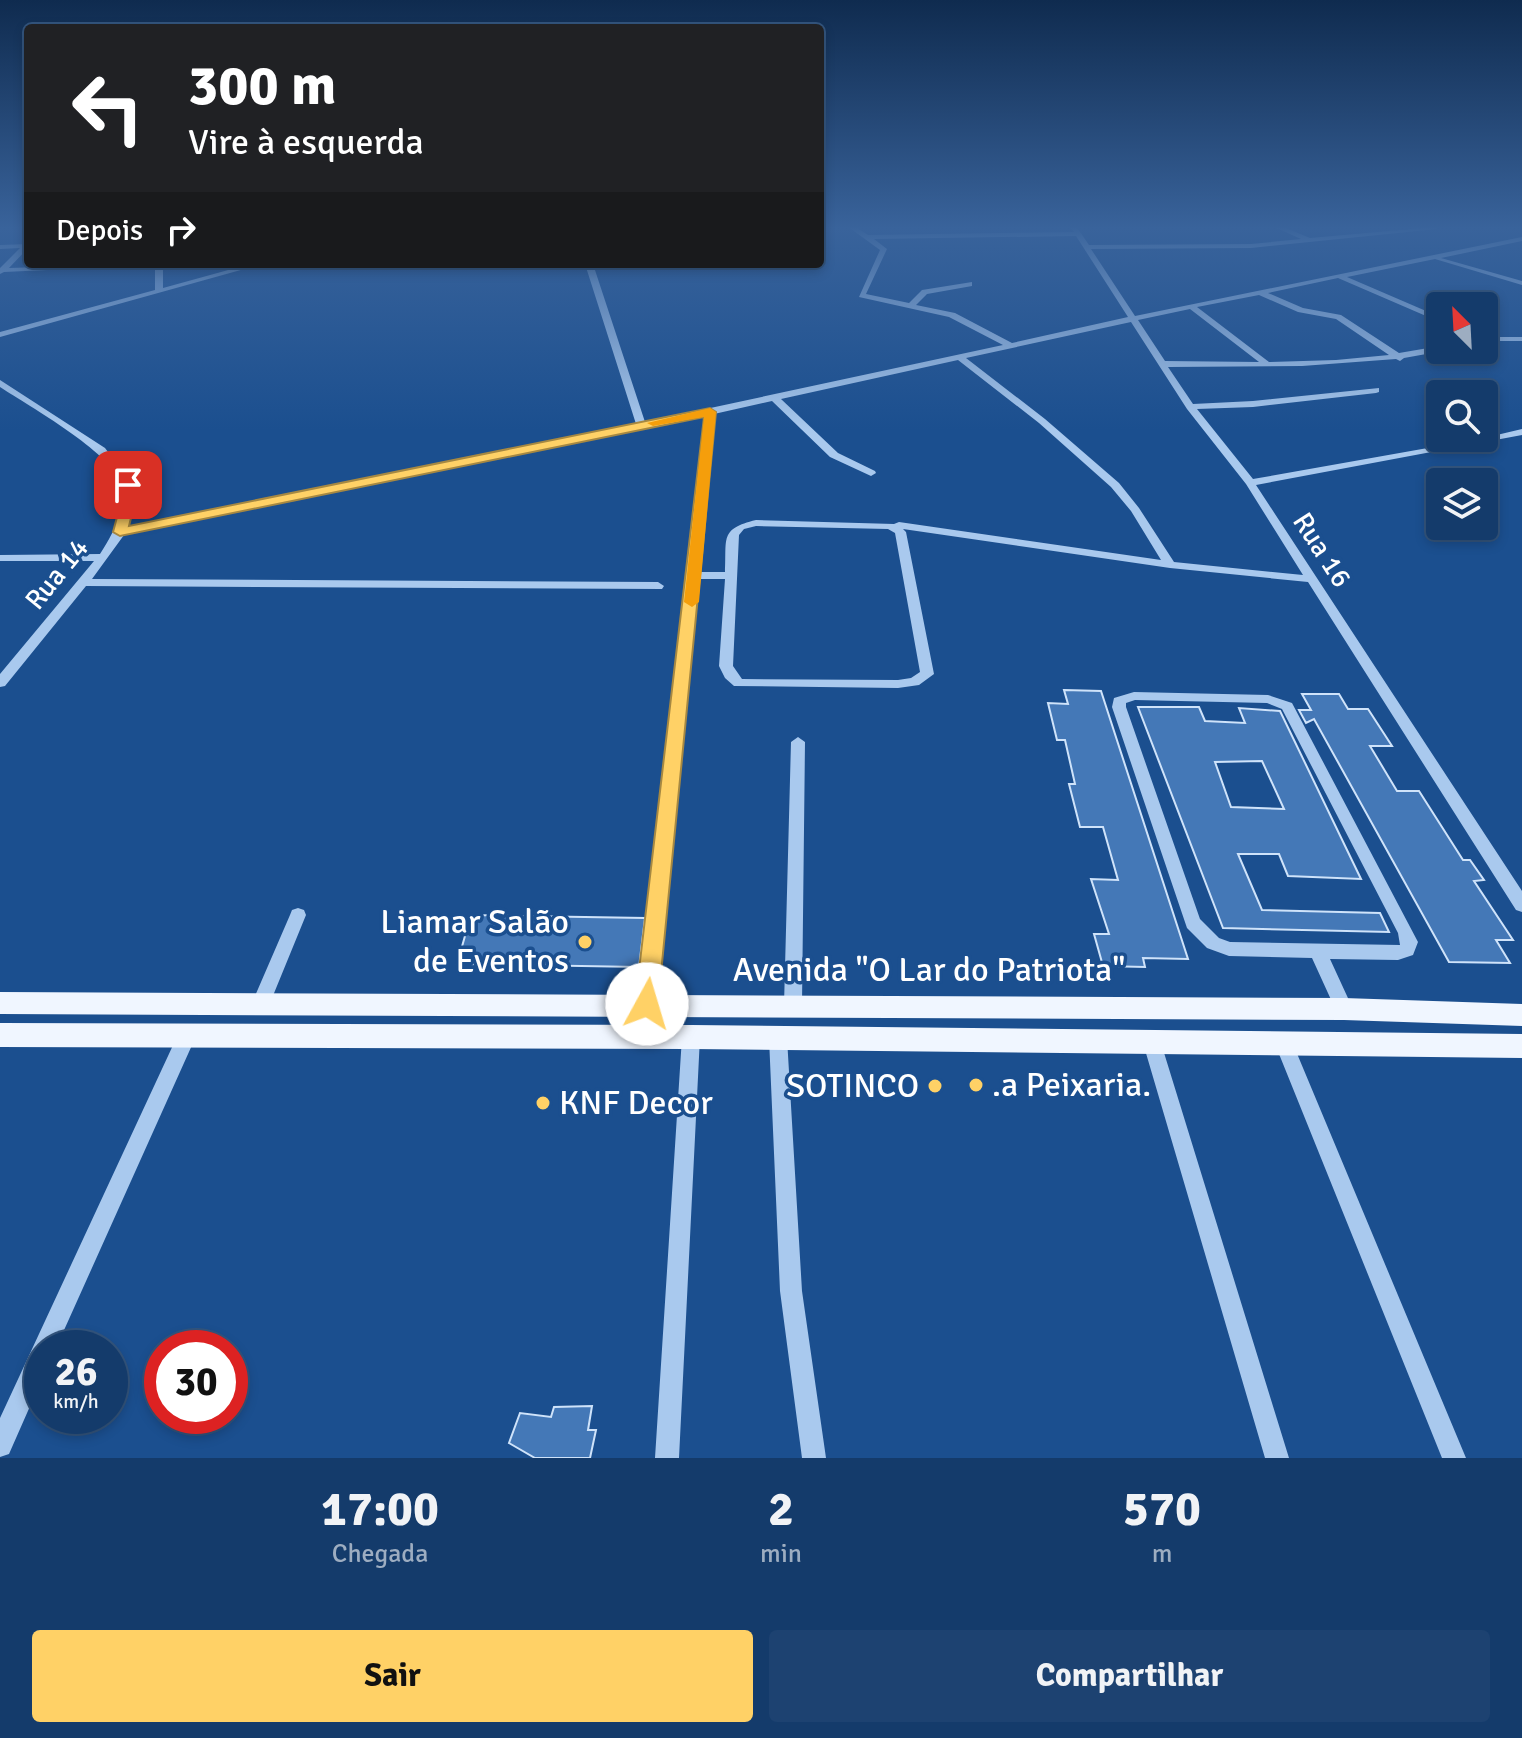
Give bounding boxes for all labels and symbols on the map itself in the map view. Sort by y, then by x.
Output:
north arrow [1426,292,1498,364]
pin [94,451,162,519]
street label: Rua 16 [1285,506,1359,594]
street label: Rua 14 [18,531,96,617]
place label: Liamar Salão de Eventos [380,901,569,982]
marker: Liamar Salão de Eventos [576,933,594,951]
street label: Avenida "O Lar do Patriota" [733,949,1125,991]
position arrow [605,962,689,1046]
place label: .a Peixaria. [992,1064,1151,1106]
place label: SOTINCO [786,1065,919,1107]
marker: .a Peixaria. [967,1076,985,1094]
marker: SOTINCO [926,1077,944,1095]
place label: KNF Decor [559,1082,713,1124]
marker: KNF Decor [534,1094,552,1112]
speed limit sign: 30 [144,1330,248,1434]

